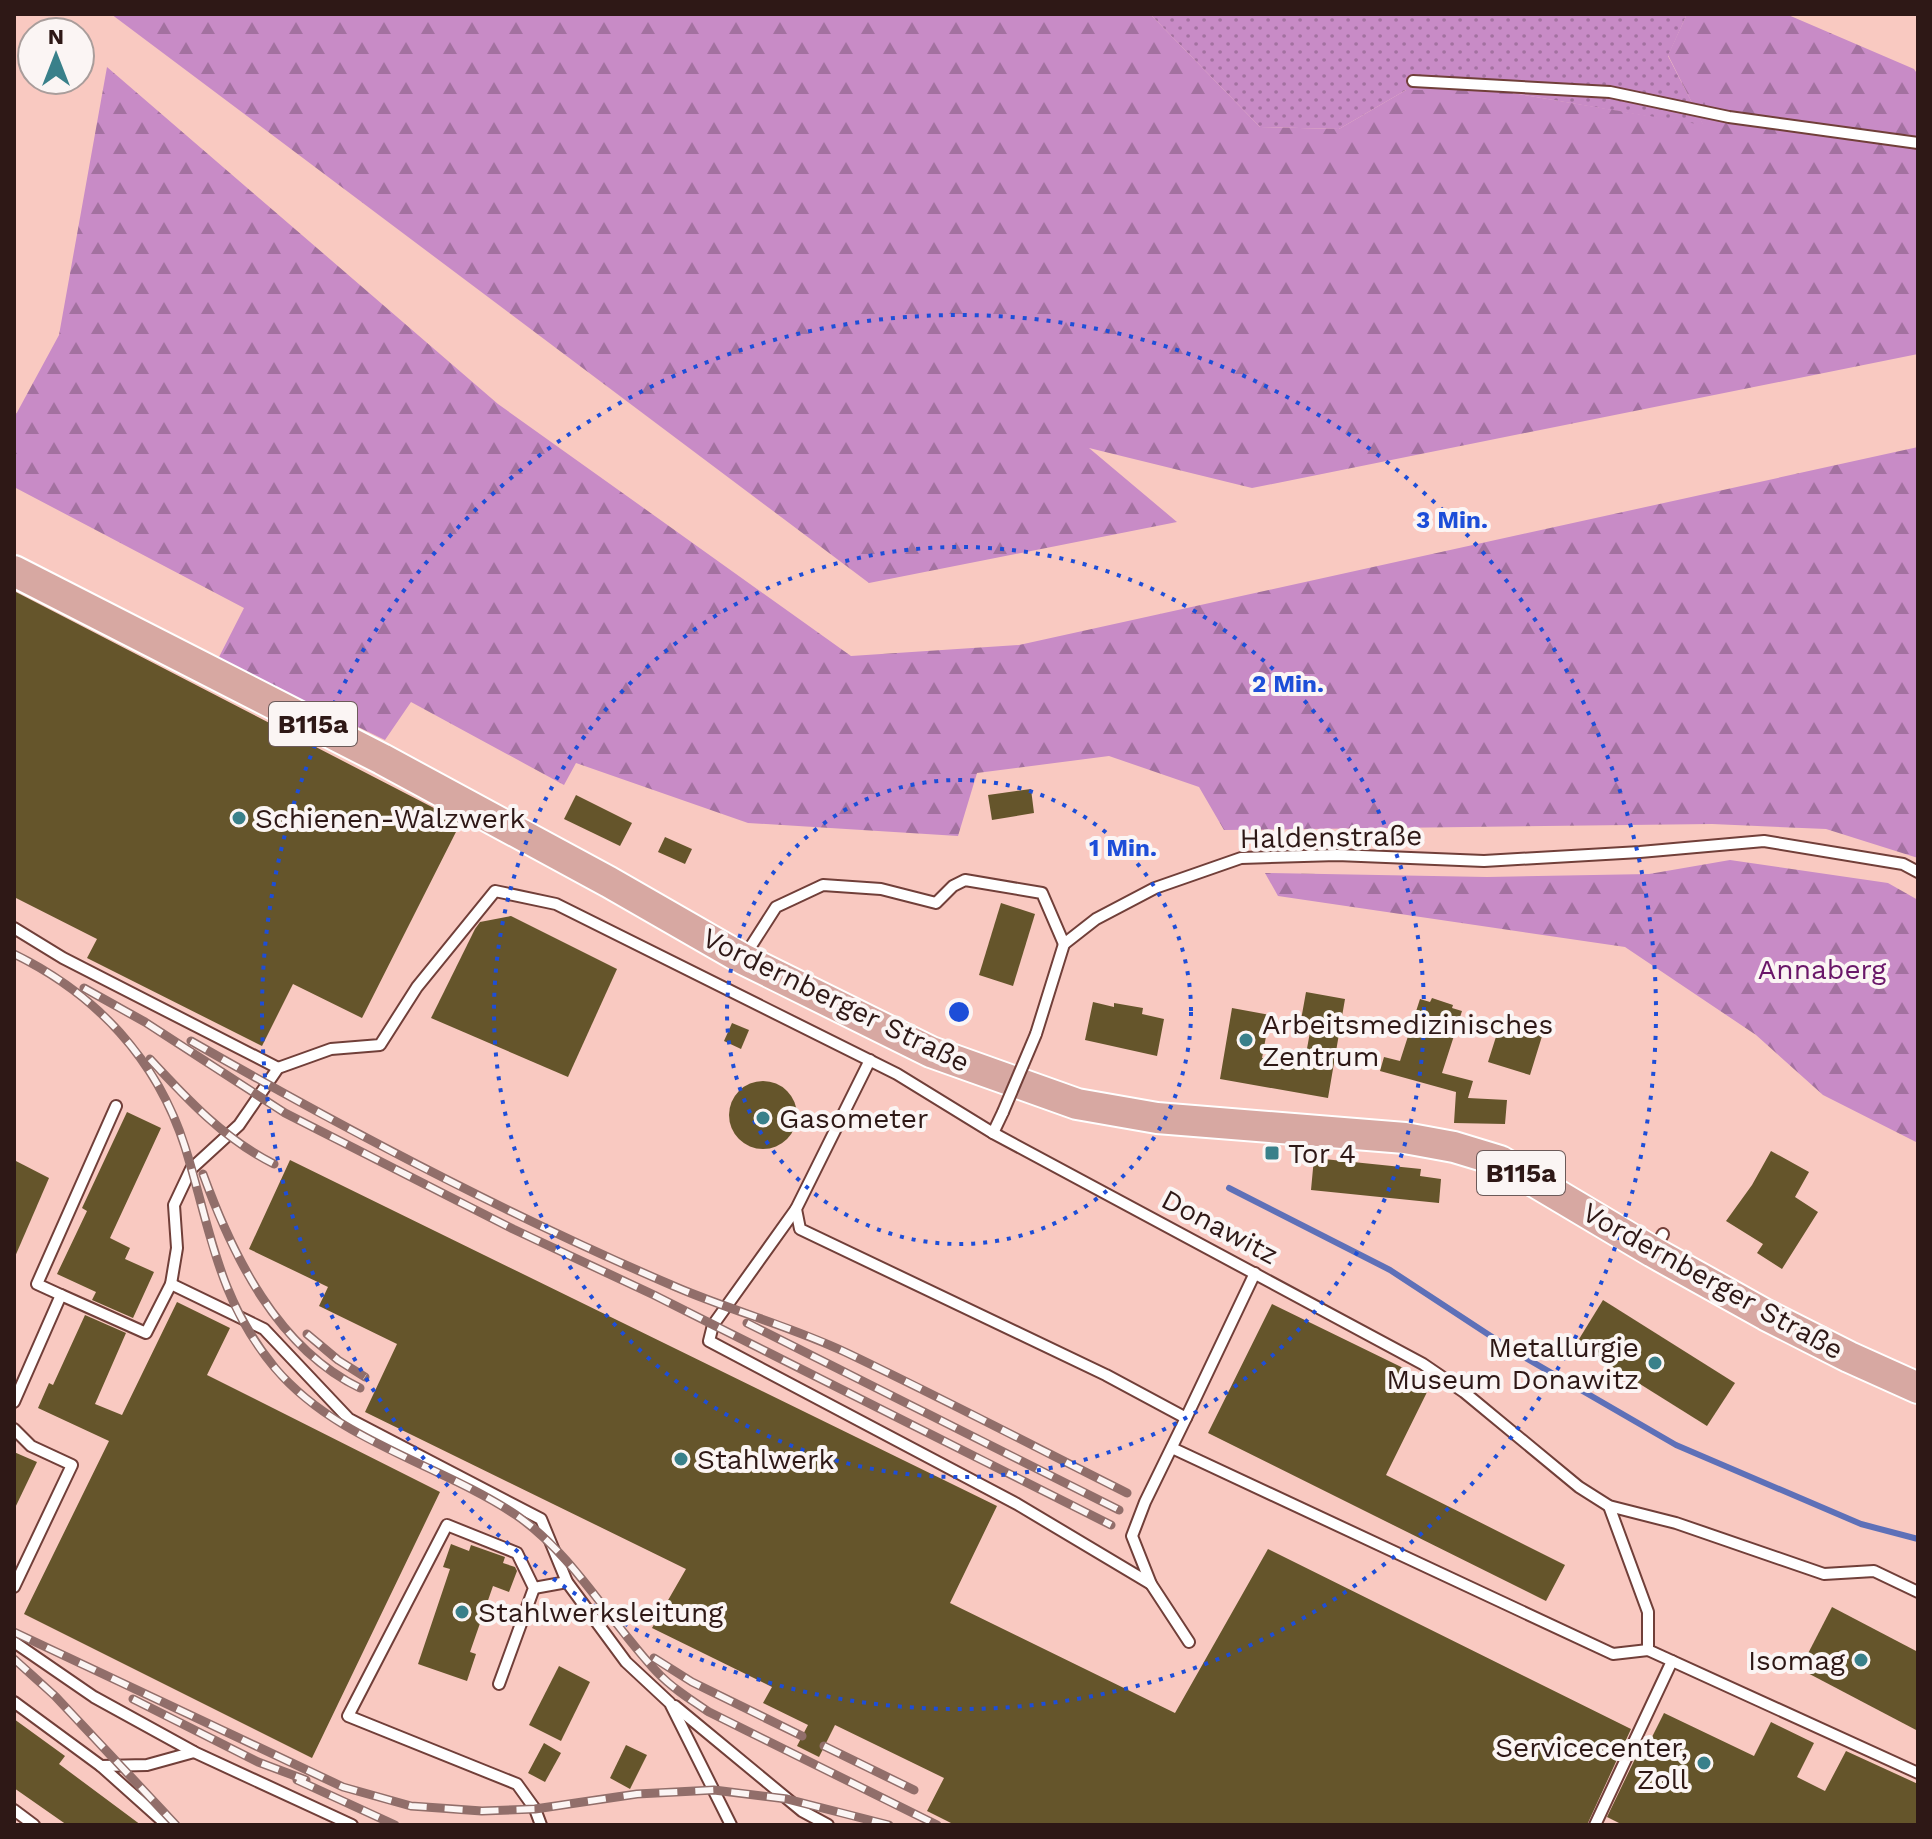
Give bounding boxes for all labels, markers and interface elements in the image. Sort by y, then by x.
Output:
north arrow [16,16,96,96]
text: N [48,24,64,49]
text: 3 Min. [1416,506,1488,534]
text: 2 Min. [1252,670,1324,698]
road number: B115a [269,702,357,746]
place label: Schienen-Walzwerk [255,802,525,835]
marker: Schienen-Walzwerk [230,809,248,827]
street label: Haldenstraße [1239,819,1423,855]
text: 1 Min. [1089,834,1157,862]
street label: Vordernberger Straße [697,921,975,1079]
park label: Annaberg [1758,953,1886,986]
centre of rings [945,998,973,1026]
place label: Arbeitsmedizinisches Zentrum [1262,1008,1553,1073]
marker: Arbeitsmedizinisches Zentrum [1237,1031,1255,1049]
place label: Gasometer [779,1102,928,1135]
marker: Gasometer [754,1109,772,1127]
place label: Tor 4 [1288,1137,1356,1170]
marker: Tor 4 [1263,1144,1281,1162]
road number: B115a [1477,1151,1565,1195]
street label: Donawitz [1156,1183,1284,1271]
street label: Vordernberger Straße [1577,1196,1849,1366]
place label: Metallurgie Museum Donawitz [1386,1331,1639,1396]
marker: Metallurgie Museum Donawitz [1646,1354,1664,1372]
place label: Stahlwerk [697,1443,834,1476]
marker: Stahlwerk [672,1450,690,1468]
place label: Stahlwerksleitung [478,1596,723,1629]
marker: Stahlwerksleitung [453,1603,471,1621]
place label: Isomag [1748,1644,1845,1677]
marker: Isomag [1852,1651,1870,1669]
place label: Servicecenter, Zoll [1495,1731,1688,1796]
marker: Servicecenter, Zoll [1695,1754,1713,1772]

